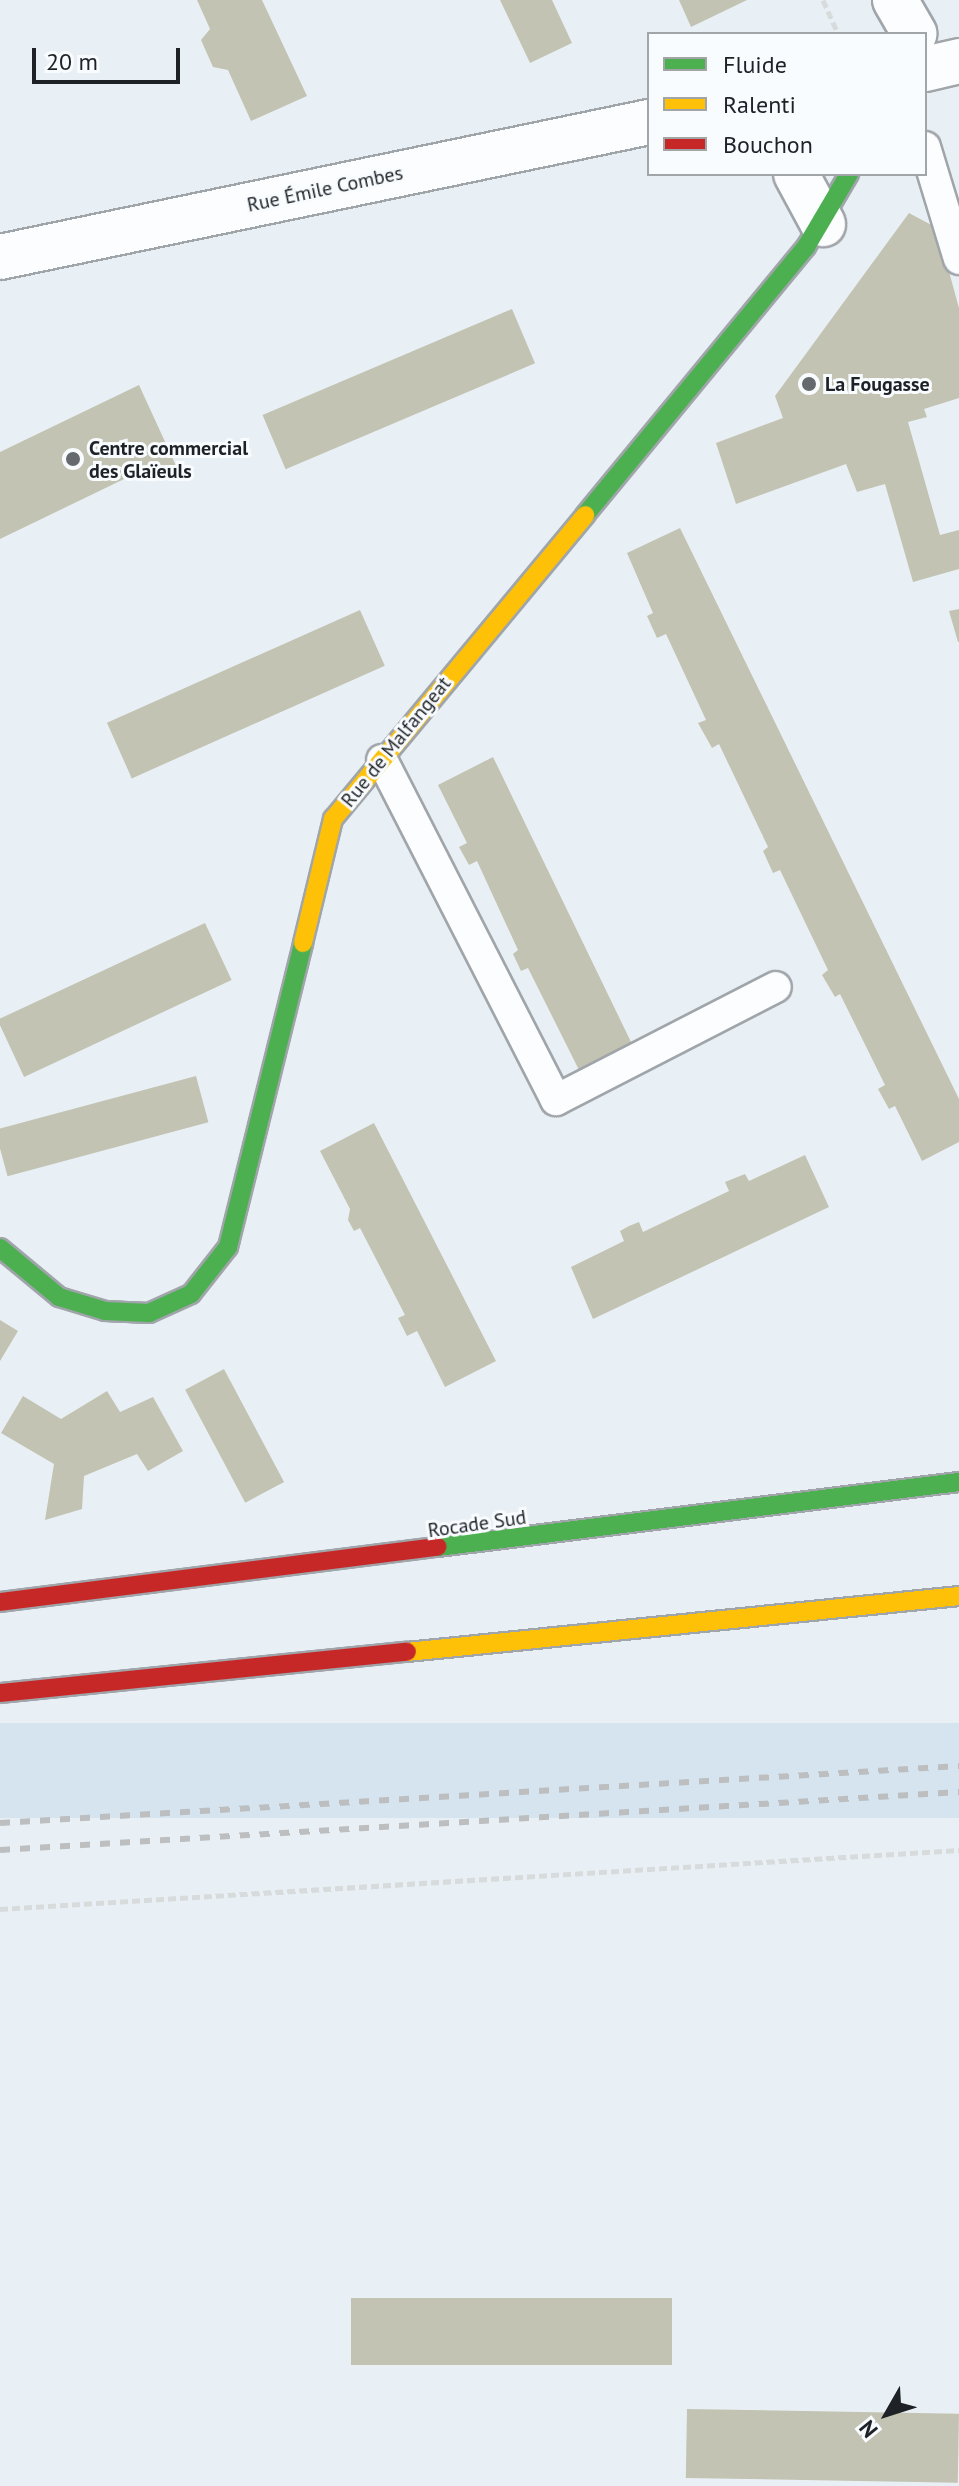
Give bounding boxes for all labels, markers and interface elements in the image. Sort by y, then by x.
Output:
scale bar [36,32,184,82]
legend [647,32,927,176]
text: 20 m [46,46,98,77]
text: Fluide [723,49,787,80]
text: Ralenti [723,89,796,120]
text: Bouchon [723,129,813,160]
street label: Rue Émile Combes [245,161,405,217]
place label: La Fougasse [825,372,930,396]
marker: La Fougasse [800,375,818,393]
place label: Centre commercial des Glaïeuls [89,436,248,483]
marker: Centre commercial des Glaïeuls [64,450,82,468]
street label: Rue de Malfangeat [336,672,456,812]
street label: Rocade Sud [426,1505,528,1543]
north arrow [847,2374,927,2454]
text: N [853,2415,884,2444]

